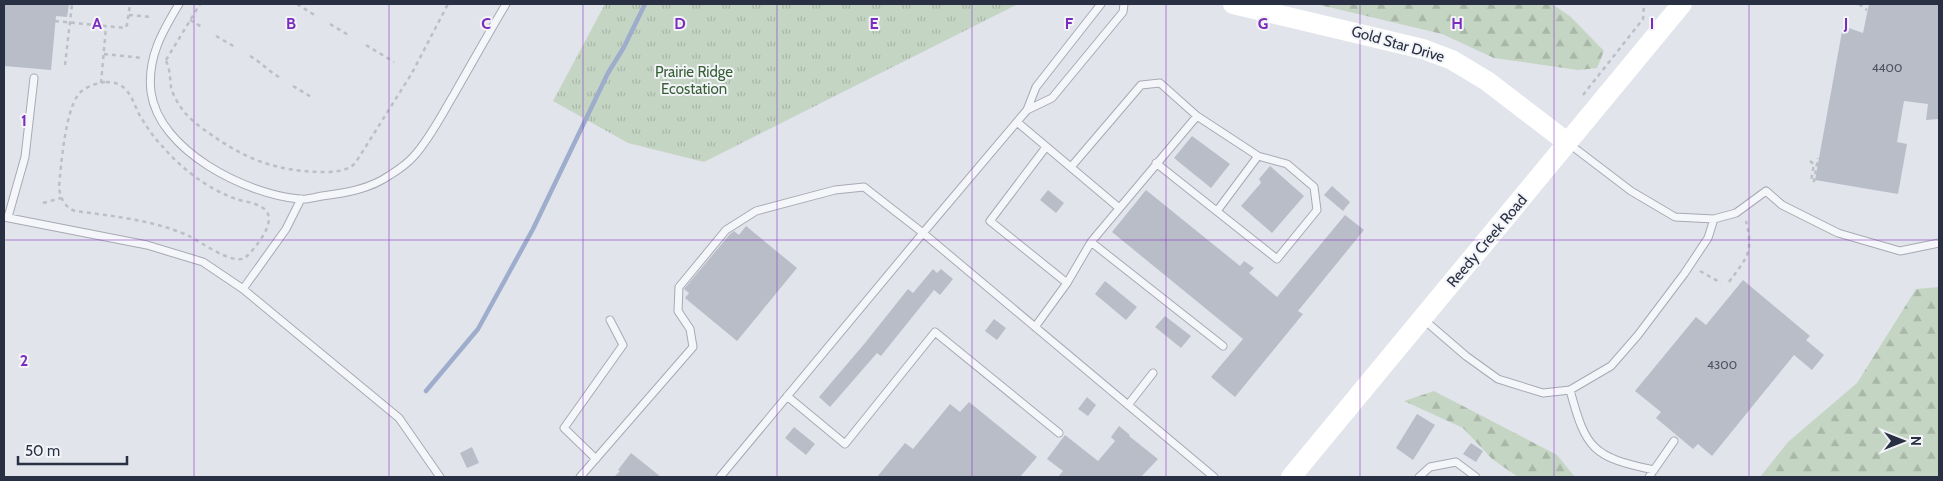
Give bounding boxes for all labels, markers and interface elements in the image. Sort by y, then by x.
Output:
text: A [92,14,102,33]
text: B [286,14,296,33]
text: C [481,14,491,33]
text: D [674,14,686,33]
text: E [869,14,879,33]
text: F [1065,14,1074,33]
text: G [1258,14,1268,33]
text: H [1451,14,1463,33]
text: I [1650,14,1654,33]
text: J [1843,14,1848,33]
street label: Gold Star Drive [1349,22,1447,66]
house number: 4400 [1872,60,1902,75]
park label: Prairie Ridge Ecostation [655,63,733,98]
text: 1 [21,111,27,130]
street label: Reedy Creek Road [1443,191,1531,291]
text: 2 [20,351,28,370]
house number: 4300 [1707,357,1737,372]
north arrow [1878,416,1928,466]
scale bar [18,434,126,466]
text: N [1907,436,1925,446]
text: 50 m [25,442,60,460]

